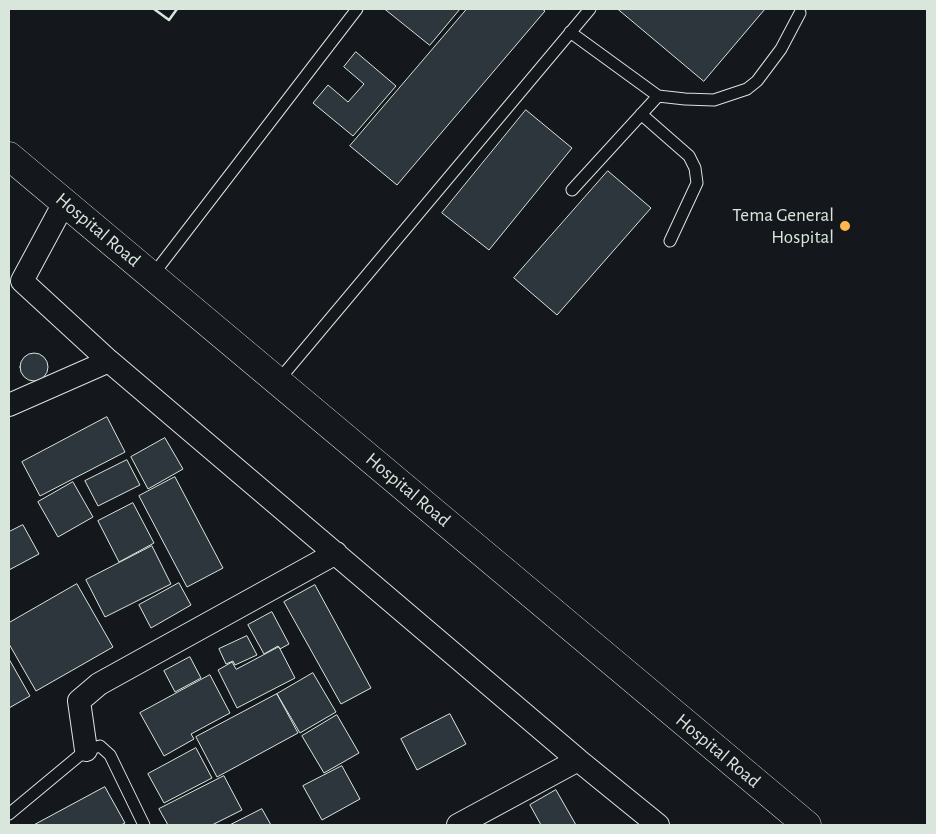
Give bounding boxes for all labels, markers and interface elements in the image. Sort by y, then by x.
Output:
street label: Hospital Road [51,188,145,272]
place label: Tema General Hospital [732,204,834,248]
marker: Tema General Hospital [838,219,852,233]
street label: Hospital Road [361,448,455,532]
street label: Hospital Road [671,709,765,793]

